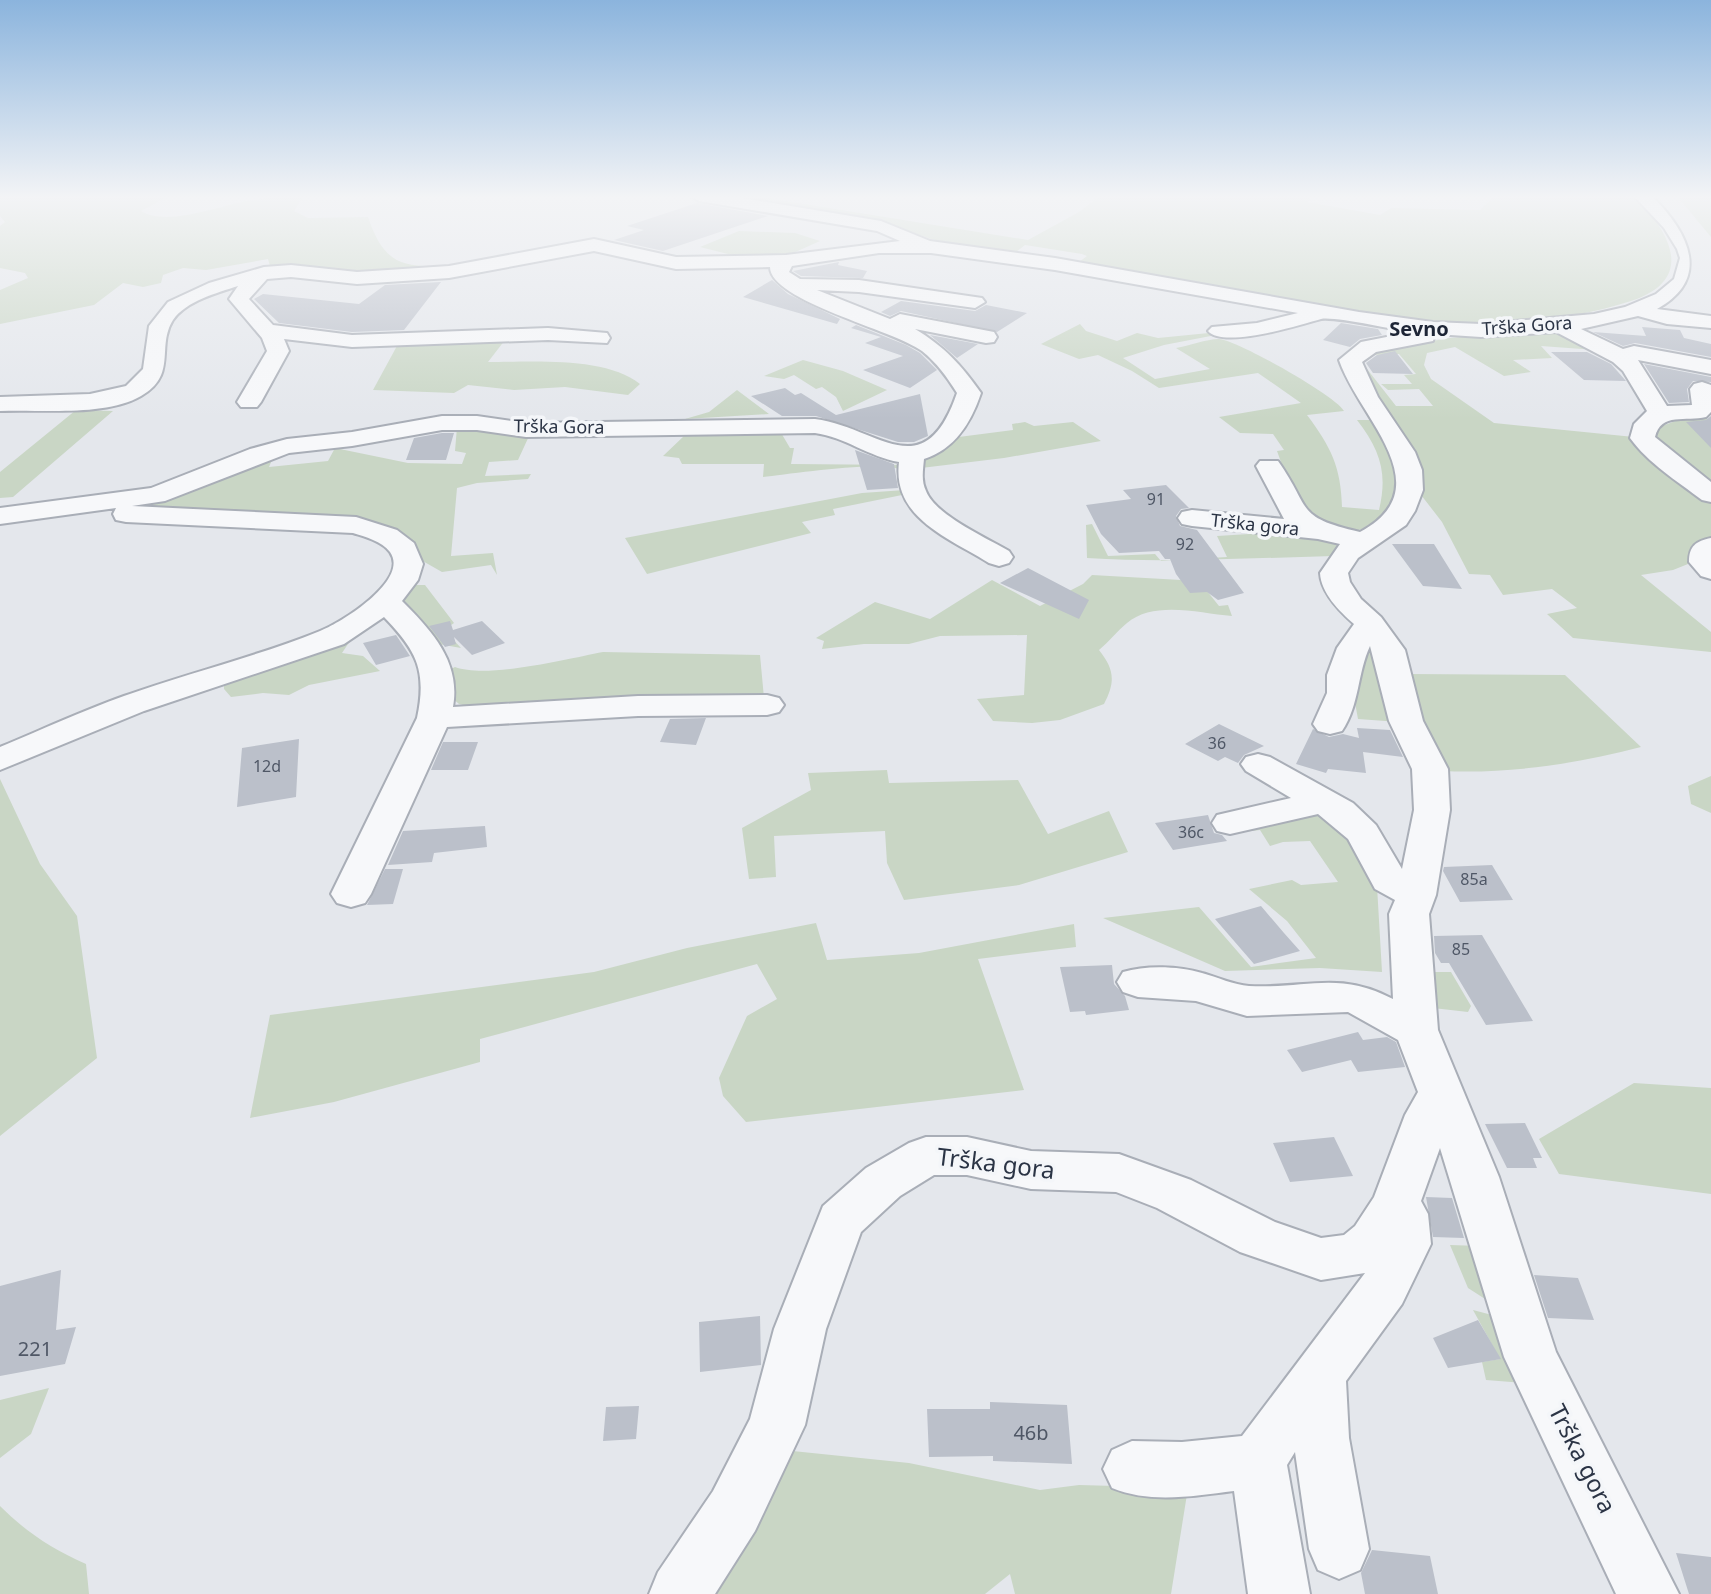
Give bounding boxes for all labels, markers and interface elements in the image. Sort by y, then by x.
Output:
street label: Trška Gora [1481,310,1573,340]
district label: Sevno [1389,315,1449,342]
street label: Trška Gora [513,413,605,439]
house number: 91 [1147,488,1165,510]
street label: Trška gora [1210,507,1300,541]
house number: 92 [1176,533,1194,555]
house number: 36 [1208,732,1226,754]
house number: 12d [253,755,281,777]
house number: 36c [1178,821,1204,843]
house number: 85a [1460,868,1488,890]
house number: 85 [1452,938,1470,960]
street label: Trška gora [935,1139,1057,1186]
house number: 221 [18,1335,52,1362]
street label: Trška gora [1542,1398,1625,1518]
house number: 46b [1013,1419,1049,1446]

